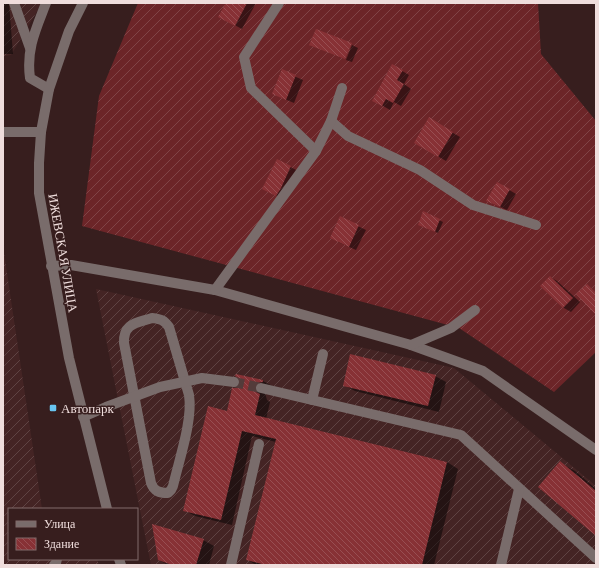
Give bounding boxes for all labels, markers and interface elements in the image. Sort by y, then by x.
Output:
street label: ИЖЕВСКАЯ УЛИЦА [45,193,81,314]
place label: Автопарк [61,401,114,416]
marker: Автопарк [48,403,58,413]
legend [8,508,138,560]
text: Улица [44,517,76,531]
text: Здание [44,537,79,551]

